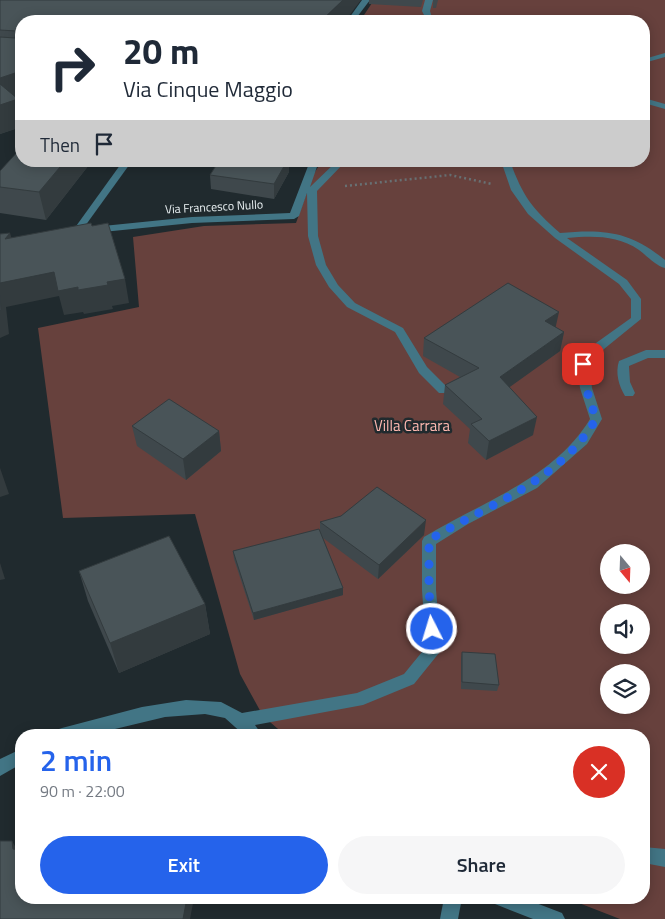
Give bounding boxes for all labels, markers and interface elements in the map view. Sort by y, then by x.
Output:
text: 20 m [123,24,199,78]
icon: right [40,35,105,100]
text: Via Cinque Maggio [123,72,293,106]
text: Then [40,130,80,159]
icon: arrive [90,130,118,158]
street label: Via Francesco Nullo [164,194,264,219]
pin [562,343,604,385]
icon: arrive [569,350,597,378]
park label: Villa Carrara [374,414,450,437]
north arrow [600,544,650,594]
map controls [600,544,650,714]
position arrow [405,602,457,654]
button: sound [600,604,650,654]
button: layers [600,664,650,714]
text: 2 min [40,737,112,783]
button: close [573,746,625,798]
text: 90 m · 22:00 [40,779,125,803]
button: Exit [40,836,328,894]
button: Share [338,836,625,894]

